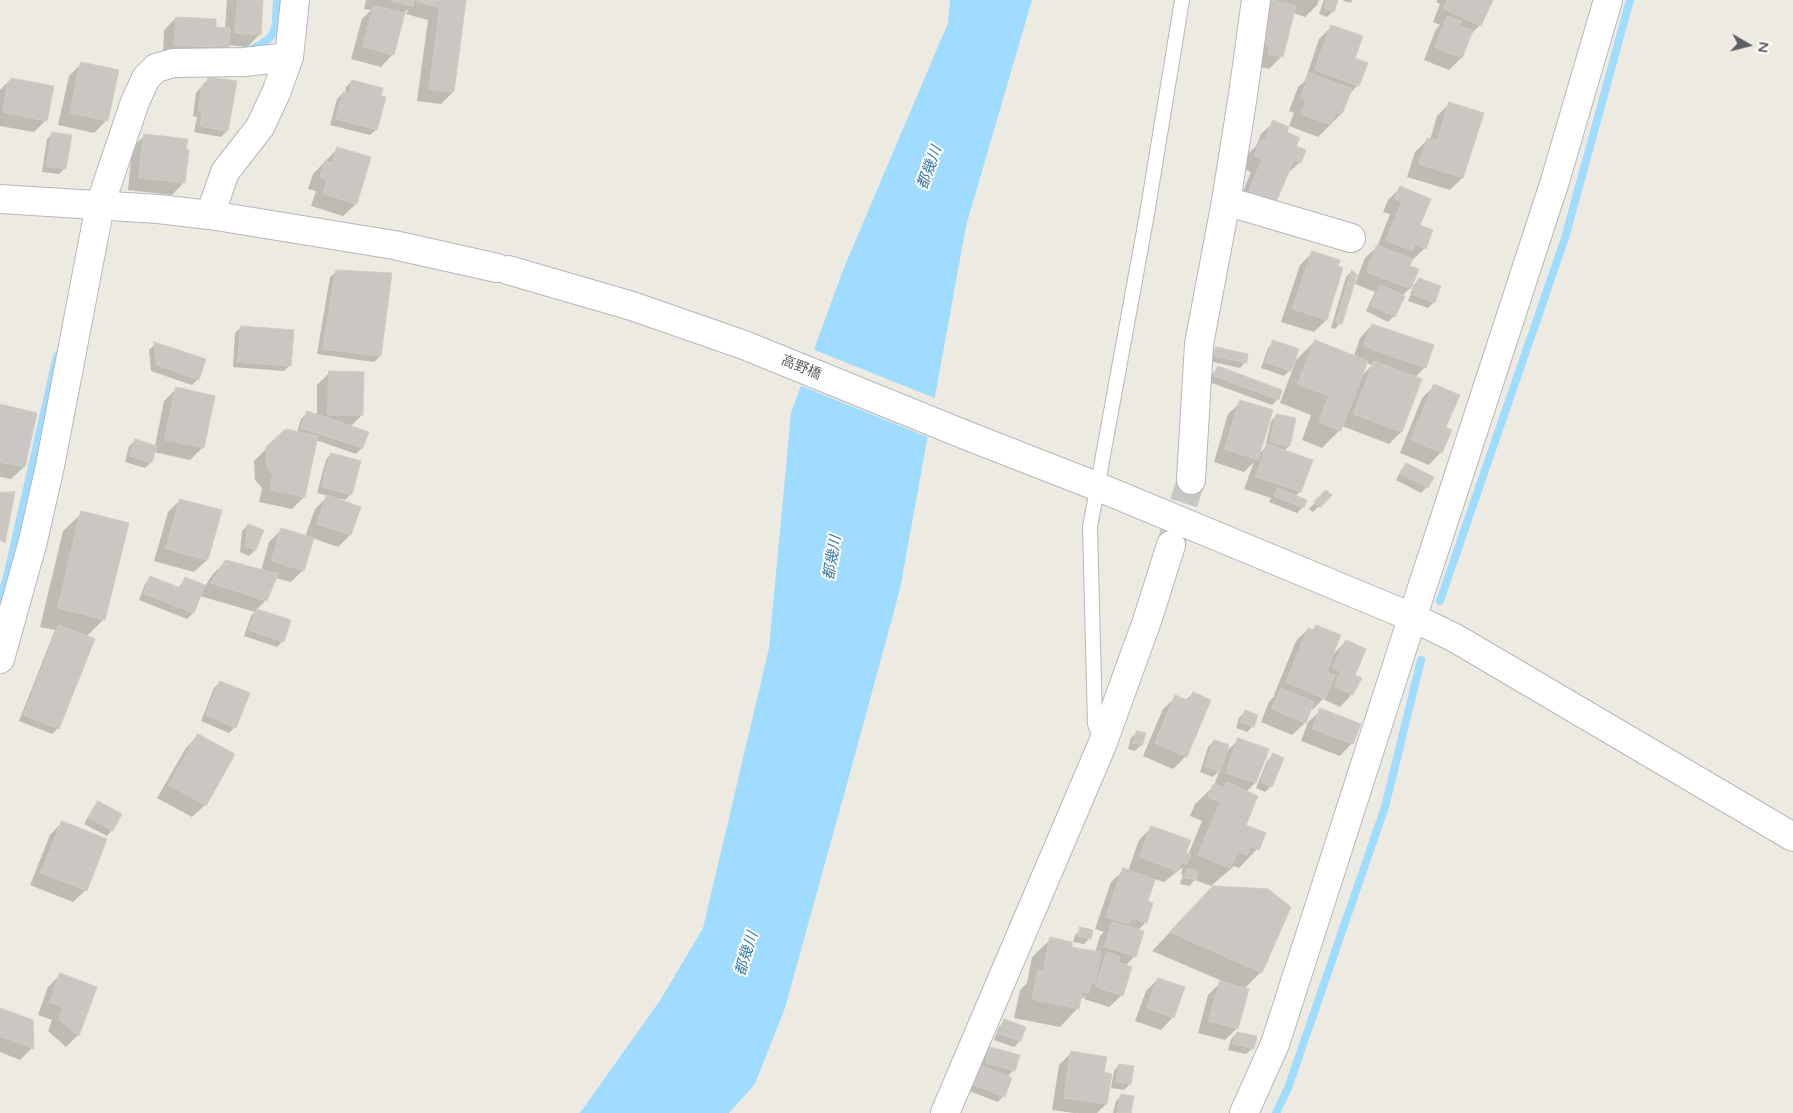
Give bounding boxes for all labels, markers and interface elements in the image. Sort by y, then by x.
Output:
north arrow [1723,20,1773,70]
text: N [1754,40,1773,54]
water label: 都幾川 [914,144,946,192]
street label: 高野橋 [778,352,824,384]
water label: 都幾川 [821,534,845,582]
water label: 都幾川 [732,930,762,978]

